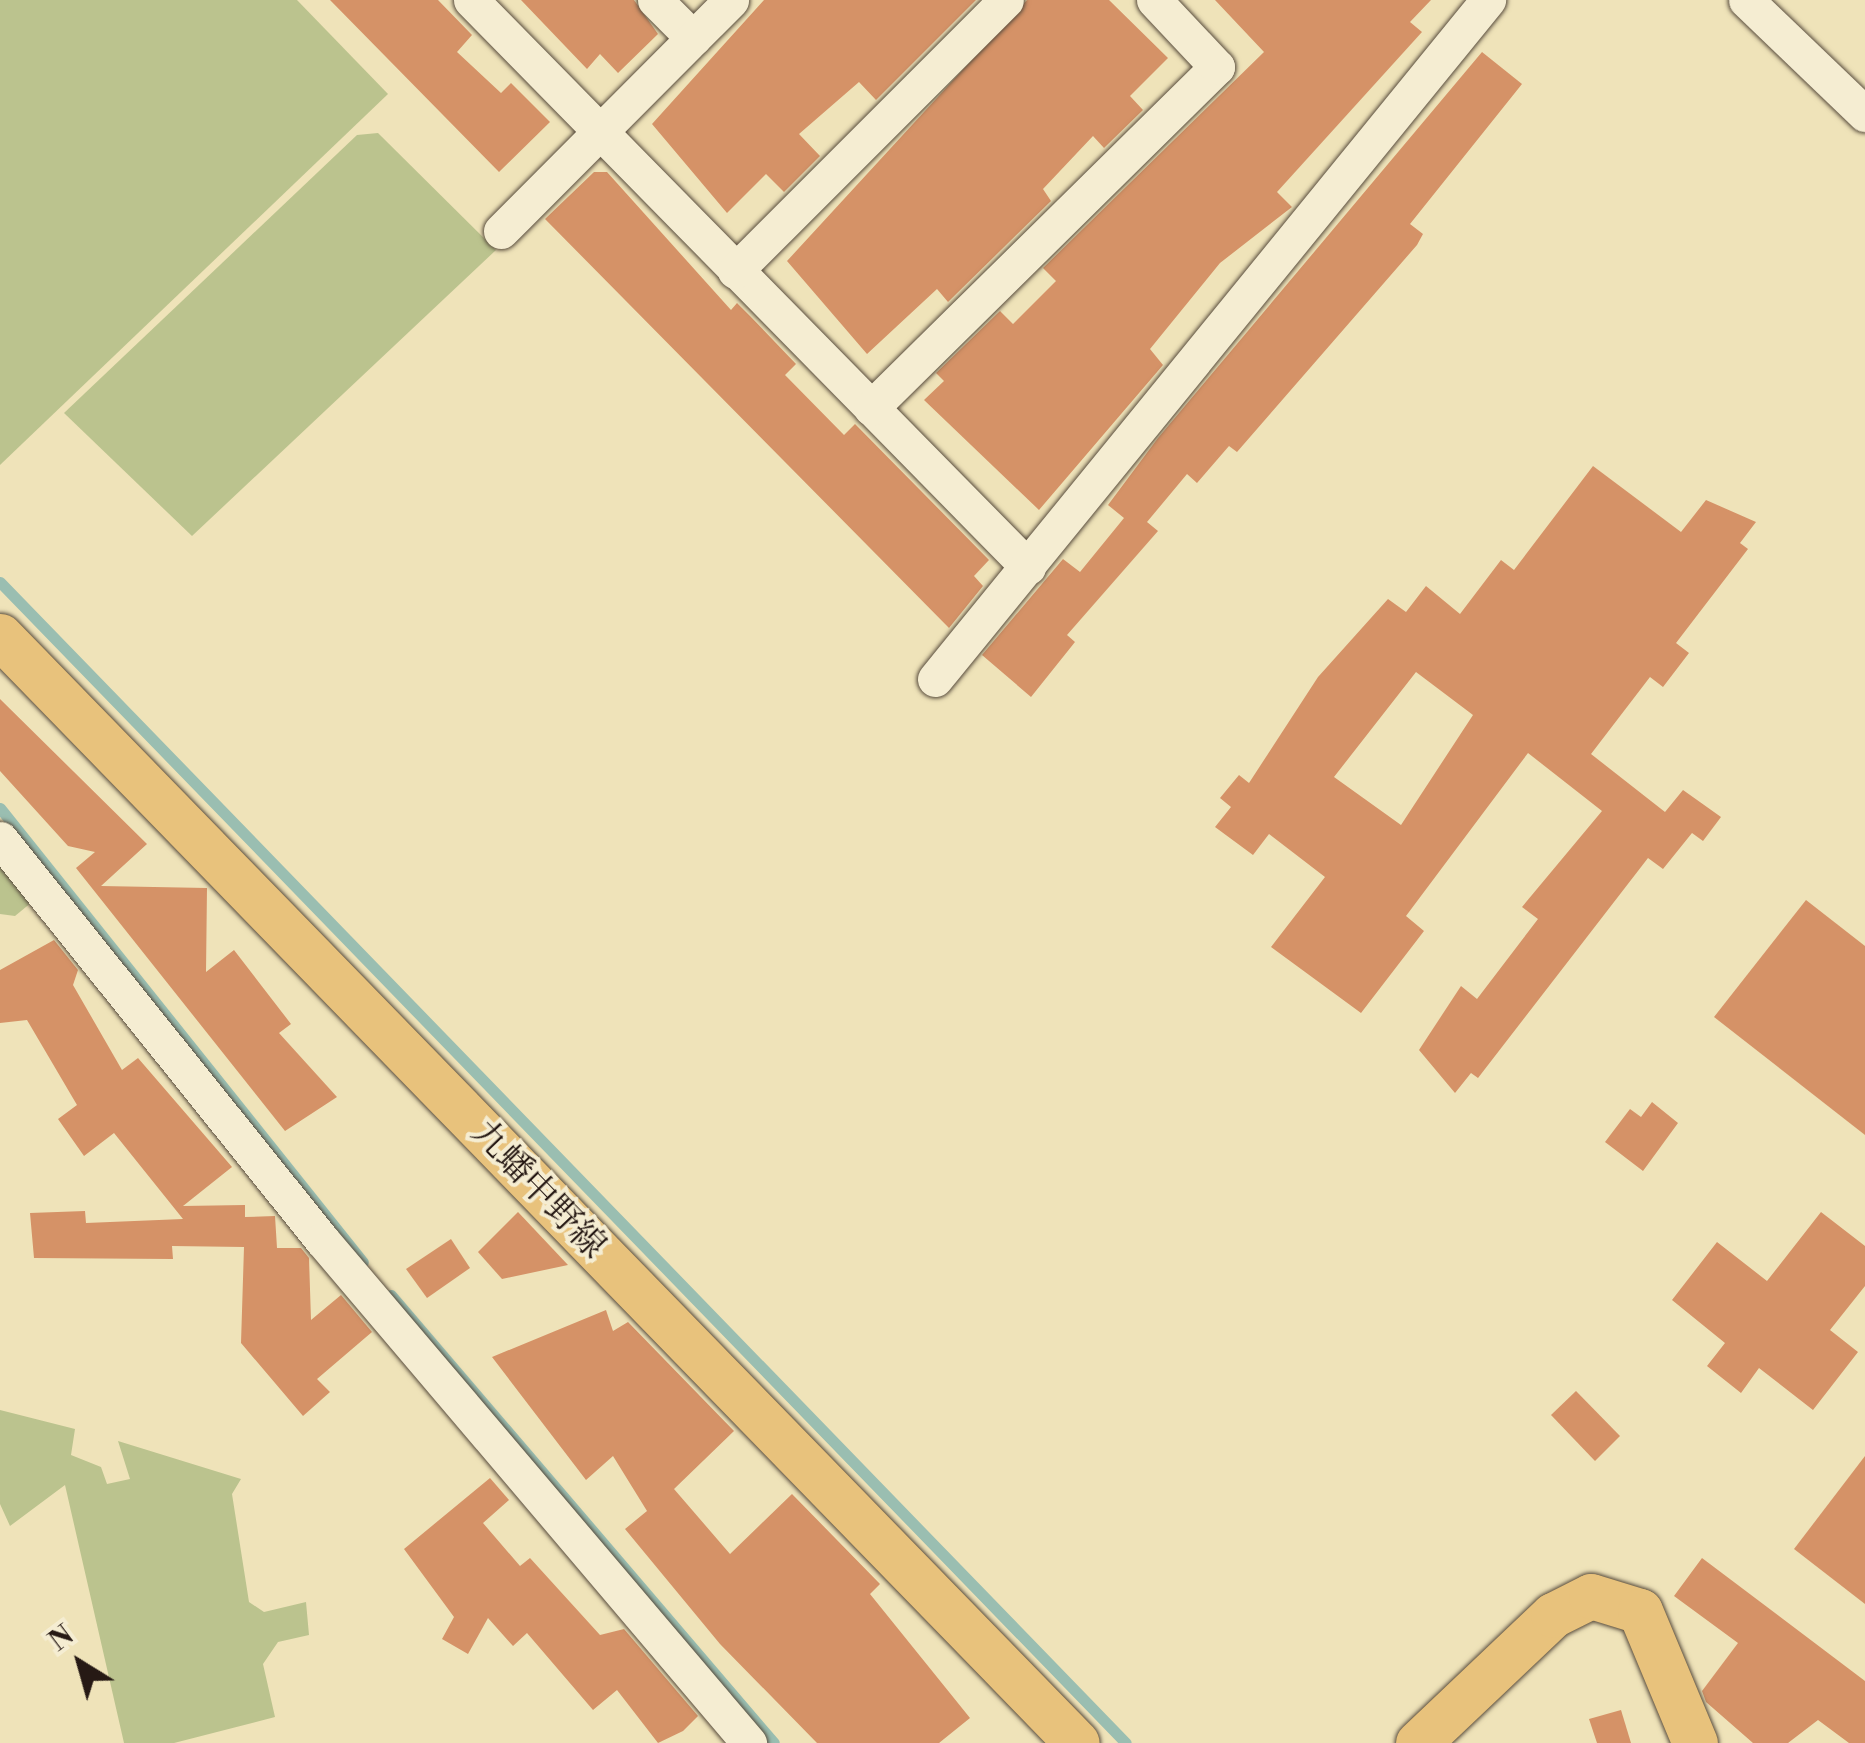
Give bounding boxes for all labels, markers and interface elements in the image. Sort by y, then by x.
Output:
street label: 九蟠中野線 [462,1112,614,1268]
north arrow [30,1613,130,1713]
text: N [42,1618,81,1659]

